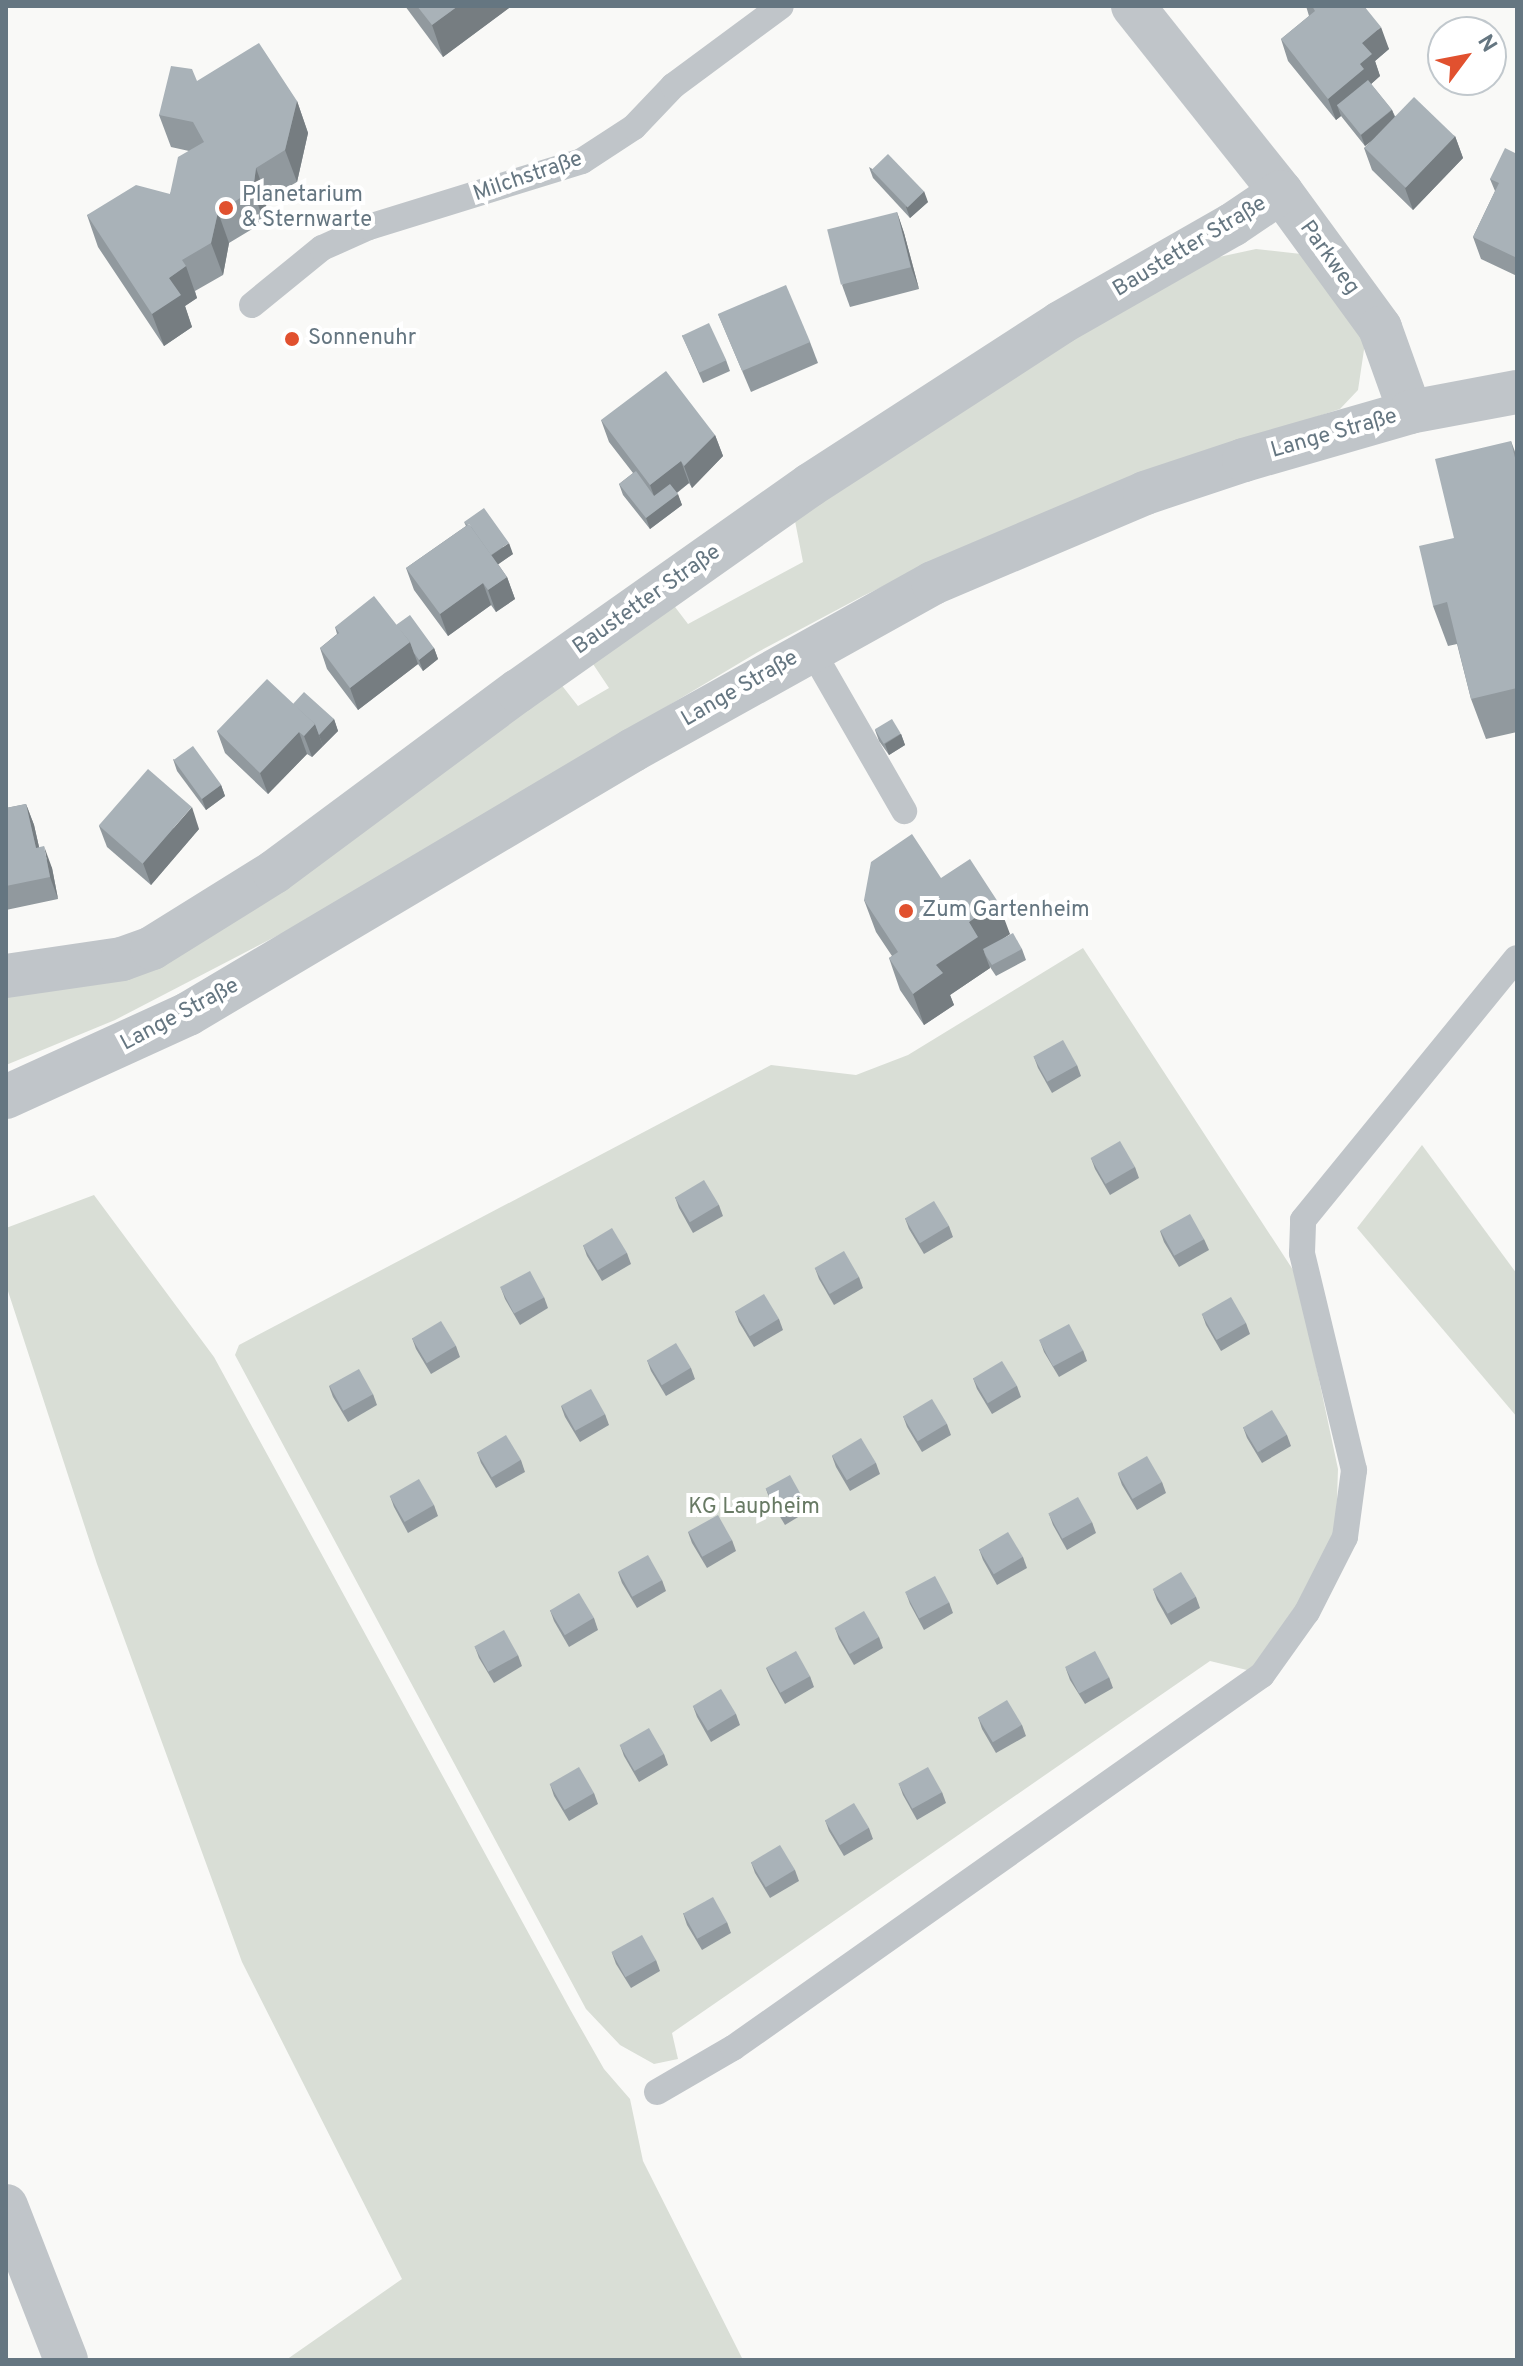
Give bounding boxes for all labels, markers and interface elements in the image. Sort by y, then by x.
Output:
north arrow [1427,16,1507,96]
text: N [1470,30,1502,58]
street label: Milchstraße [470,146,586,208]
place label: Planetarium & Sternwarte [242,182,372,234]
street label: Baustetter Straße [1108,191,1272,303]
marker: Planetarium & Sternwarte [217,199,235,217]
street label: Parkweg [1293,216,1365,300]
place label: Sonnenuhr [308,326,416,352]
marker: Sonnenuhr [283,330,301,348]
street label: Lange Straße [1268,403,1400,465]
street label: Baustetter Straße [568,539,726,661]
street label: Lange Straße [677,645,803,733]
place label: Zum Gartenheim [922,898,1090,924]
marker: Zum Gartenheim [897,902,915,920]
street label: Lange Straße [116,973,244,1057]
park label: KG Laupheim [688,1495,820,1521]

